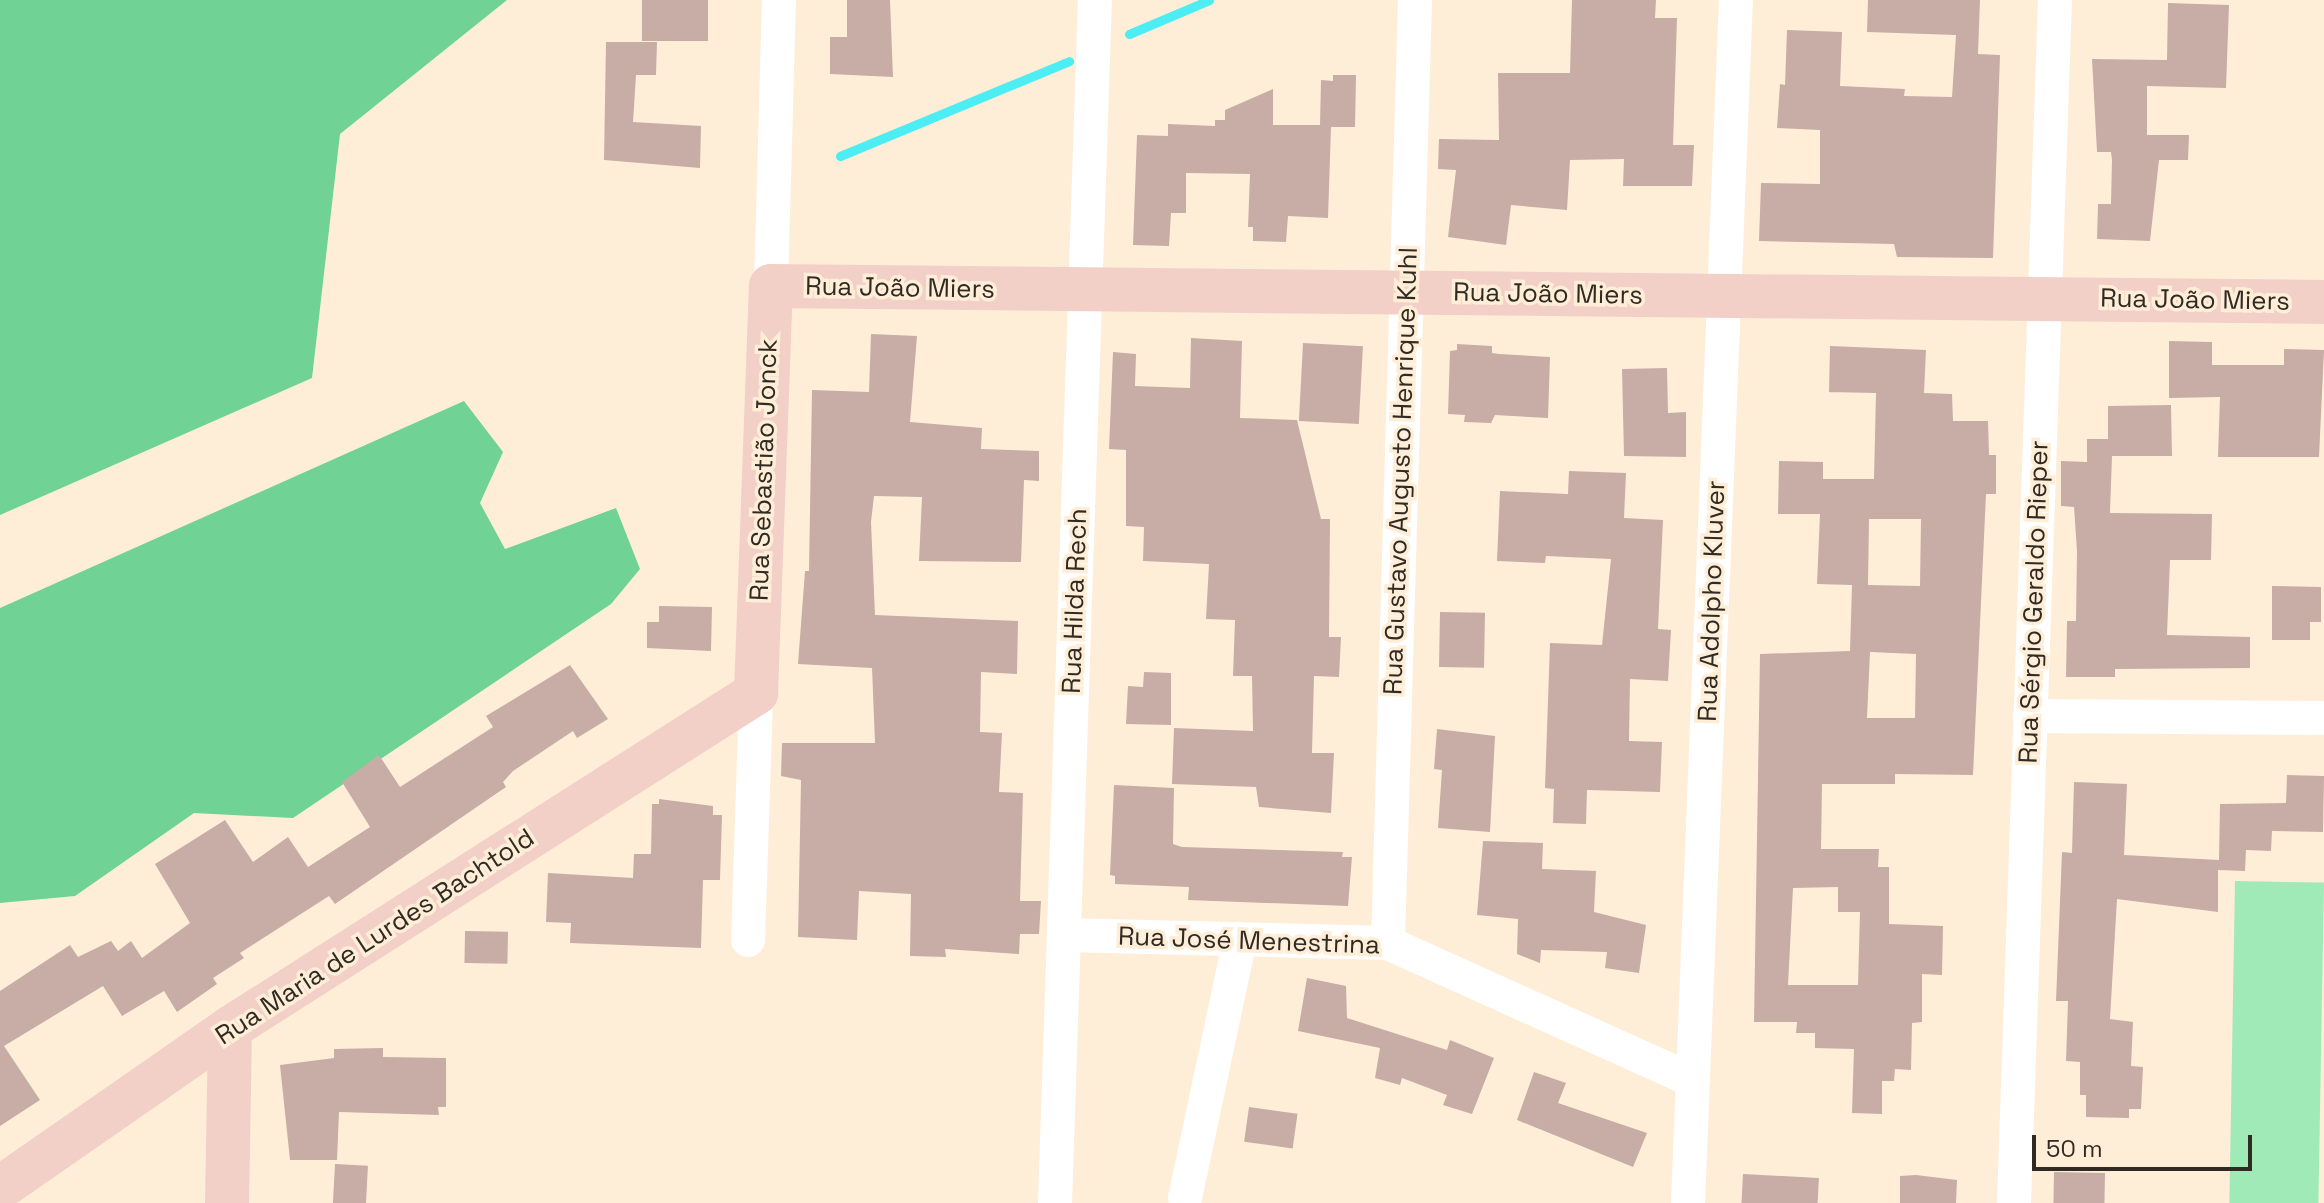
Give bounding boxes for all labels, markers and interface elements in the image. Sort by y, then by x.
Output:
street label: Rua Gustavo Augusto Henrique Kuhl [1378,246,1424,696]
street label: Rua João Miers [805,271,995,305]
street label: Rua João Miers [1453,277,1643,311]
street label: Rua João Miers [2100,283,2290,317]
street label: Rua Sebastião Jonck [744,338,784,602]
street label: Rua Sérgio Geraldo Rieper [2013,440,2055,764]
street label: Rua Adolpho Kluver [1692,480,1732,722]
street label: Rua Hilda Rech [1056,508,1094,694]
street label: Rua Maria de Lurdes Bachtold [210,822,540,1052]
street label: Rua José Menestrina [1117,921,1381,961]
scale bar [2036,1119,2256,1169]
text: 50 m [2046,1133,2103,1164]

